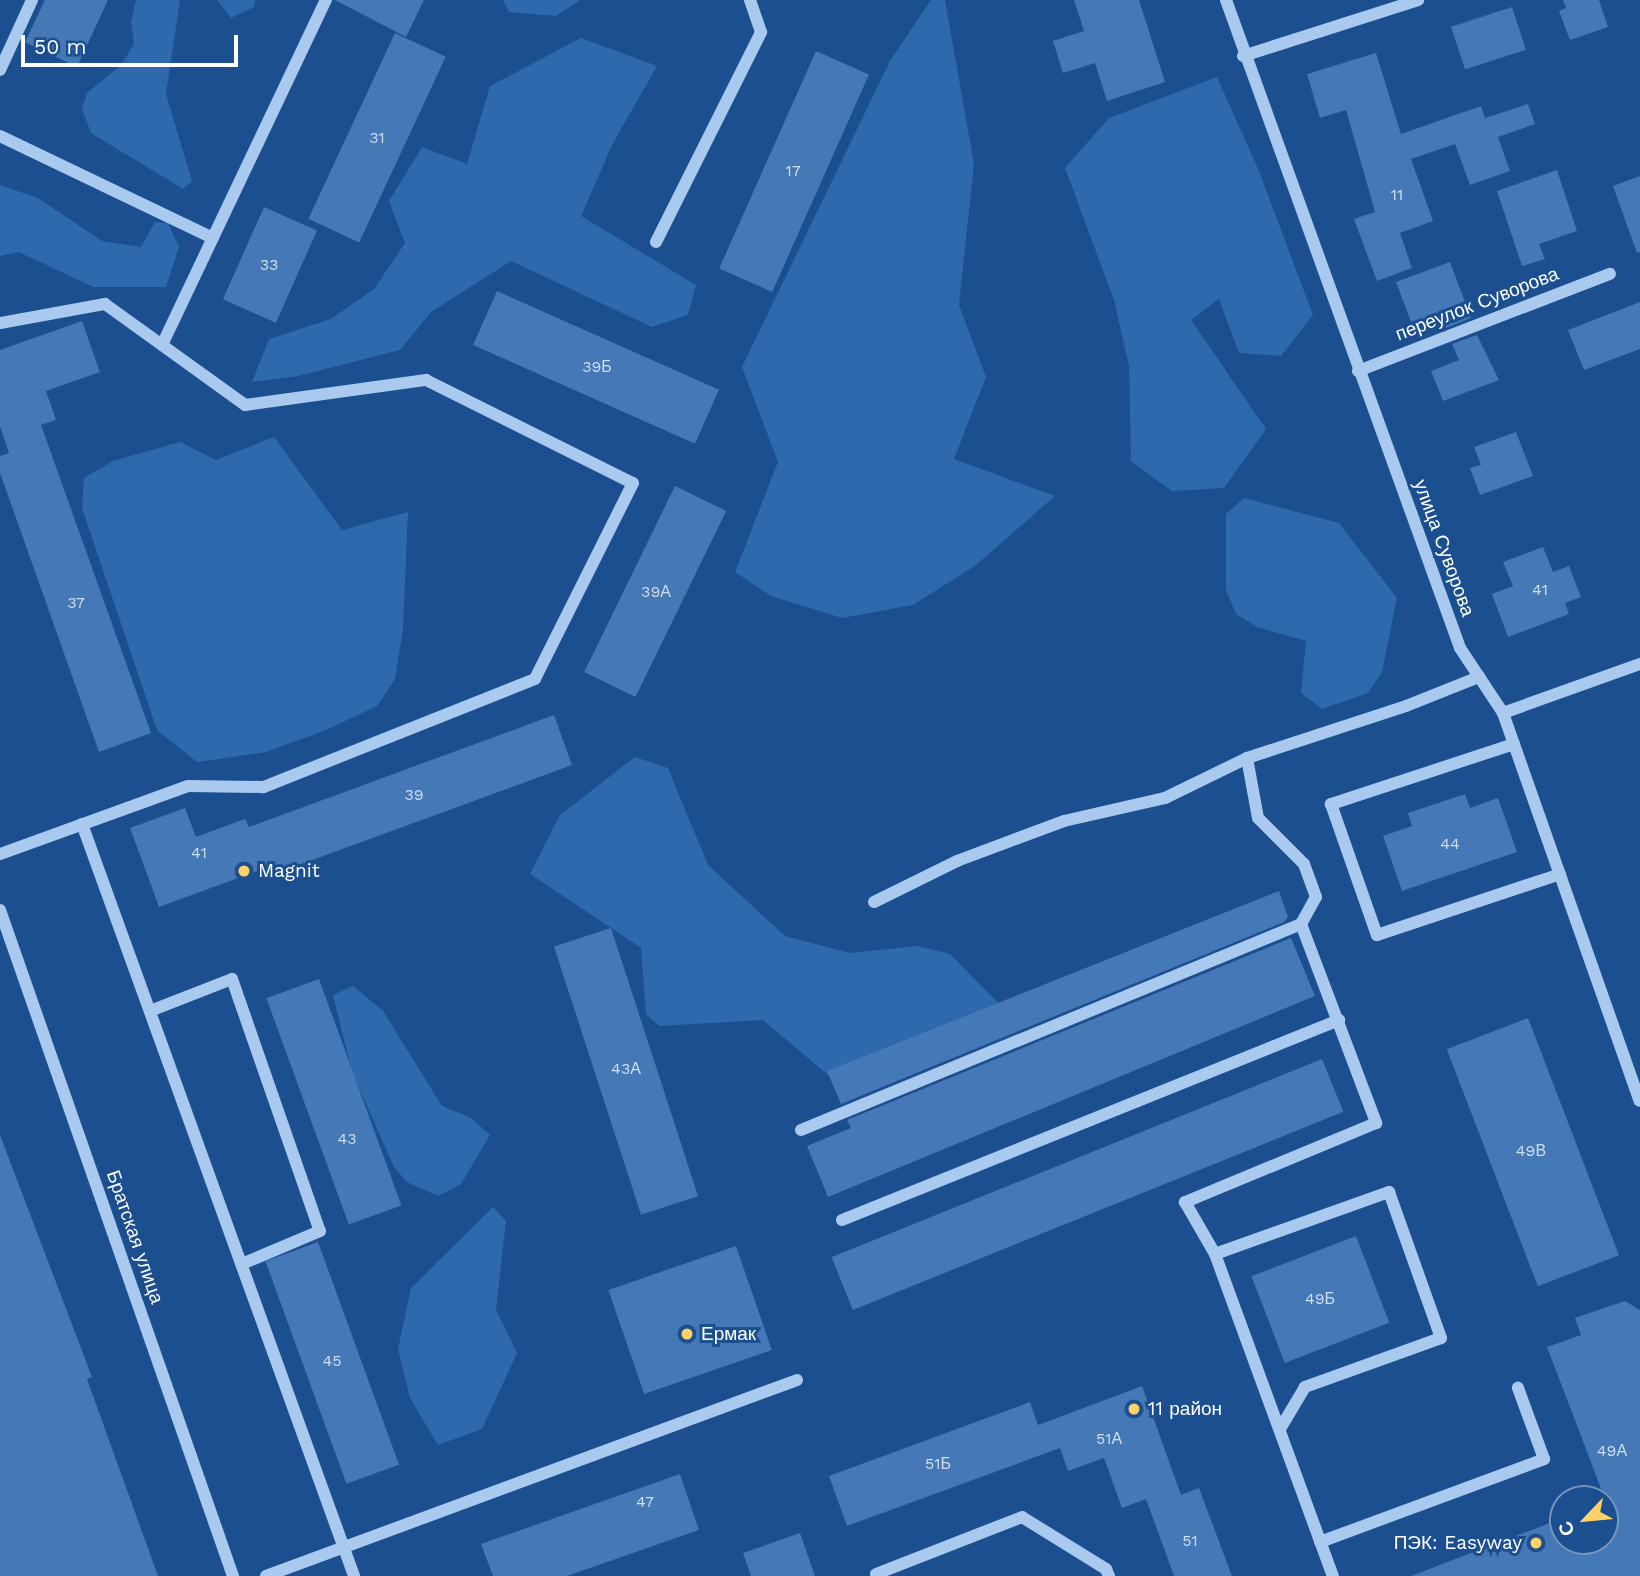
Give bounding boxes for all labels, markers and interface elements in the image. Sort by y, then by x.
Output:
scale bar [24,21,242,65]
text: 50 m [34,34,86,59]
house number: 31 [369,128,385,148]
house number: 17 [785,161,801,181]
house number: 11 [1391,185,1403,205]
house number: 33 [260,255,278,275]
street label: переулок Суворова [1392,262,1562,346]
house number: 39Б [582,357,612,377]
street label: улица Суворова [1409,476,1479,620]
house number: 41 [1532,580,1548,600]
house number: 39А [641,582,671,602]
house number: 37 [67,593,85,613]
house number: 39 [404,785,424,805]
house number: 44 [1440,834,1460,854]
house number: 41 [191,843,207,863]
place label: Magnit [258,860,320,882]
marker: Magnit [236,863,252,879]
house number: 43А [611,1059,641,1079]
house number: 43 [337,1129,357,1149]
house number: 49В [1516,1141,1546,1161]
street label: Братская улица [102,1167,168,1307]
house number: 49Б [1305,1289,1335,1309]
place label: Ермак [701,1323,756,1345]
marker: Ермак [679,1326,695,1342]
house number: 45 [322,1351,342,1371]
place label: 11 район [1148,1398,1222,1420]
marker: 11 район [1126,1401,1142,1417]
house number: 51А [1096,1429,1122,1449]
house number: 49А [1597,1441,1627,1461]
house number: 51Б [925,1454,951,1474]
north arrow [1549,1485,1619,1555]
house number: 47 [636,1492,654,1512]
text: С [1553,1517,1580,1540]
house number: 51 [1182,1531,1198,1551]
place label: ПЭК: Easyway [1394,1532,1522,1554]
marker: ПЭК: Easyway [1528,1535,1544,1551]

